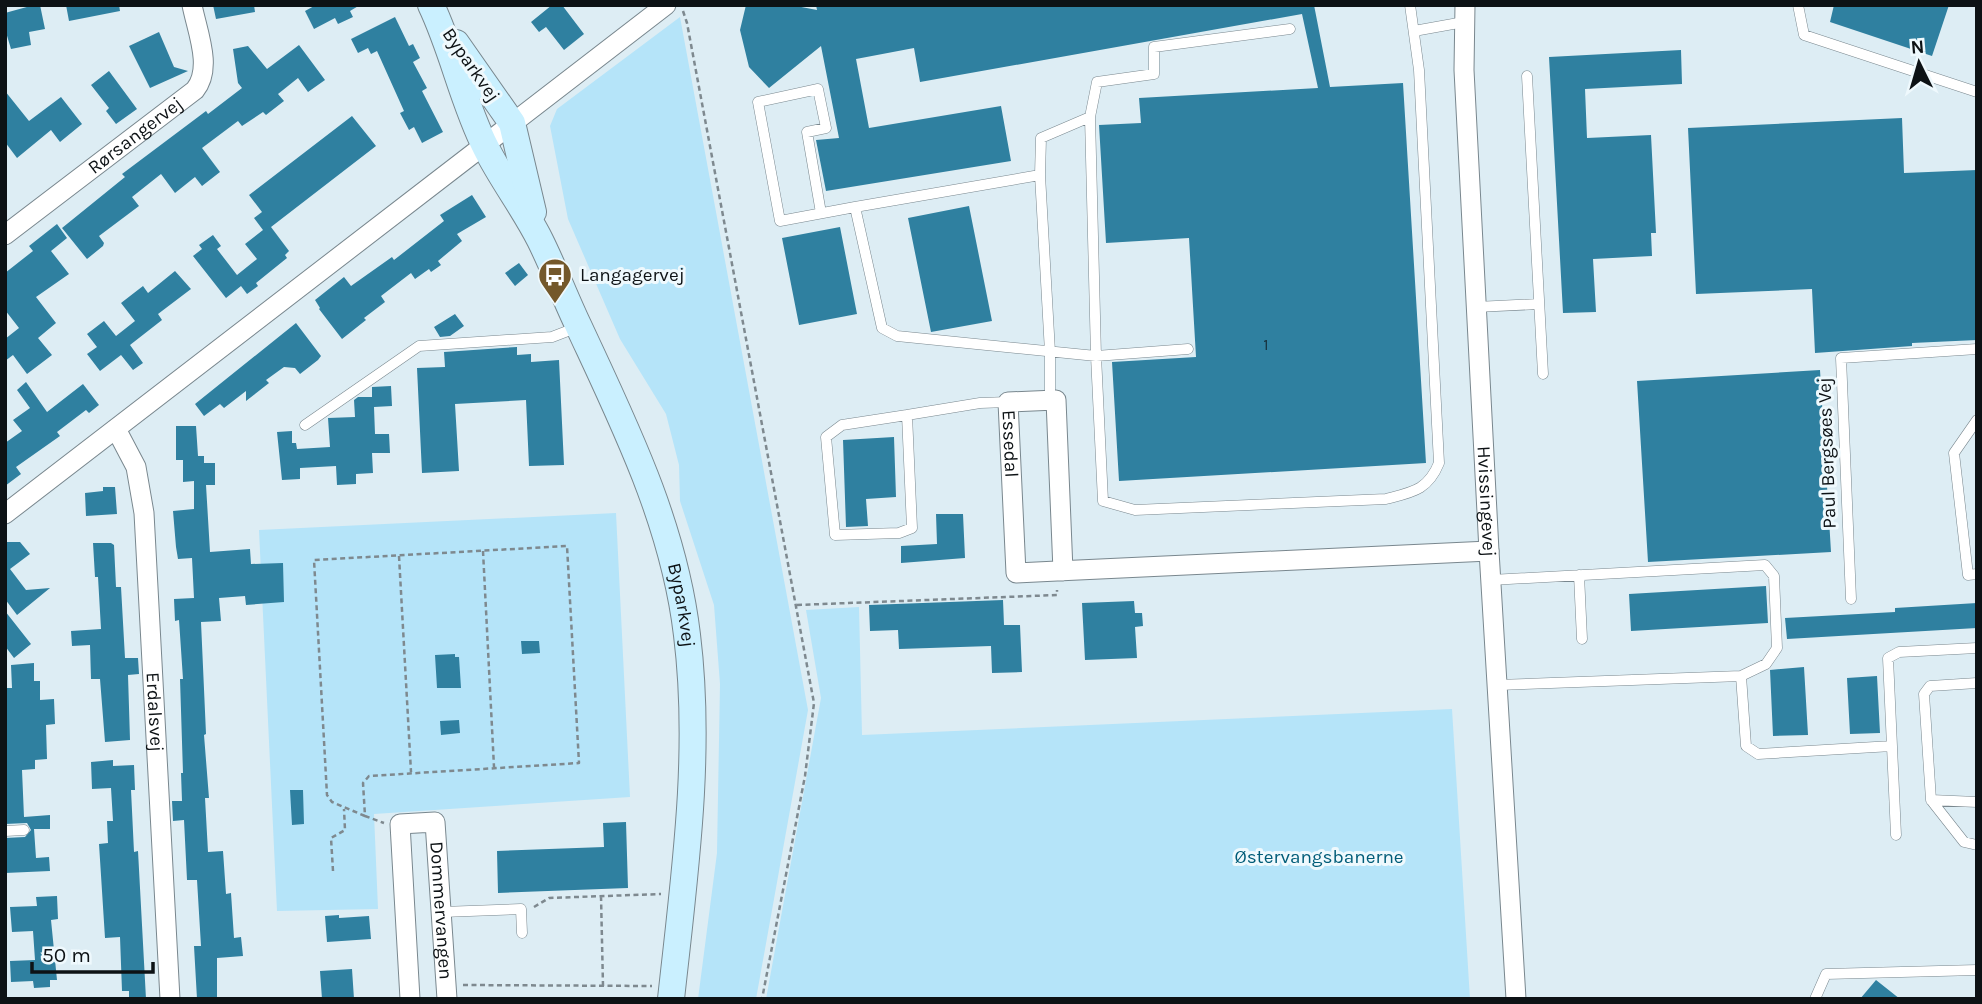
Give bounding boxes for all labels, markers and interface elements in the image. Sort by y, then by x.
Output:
street label: Byparkvej [438,24,504,106]
north arrow [1884,28,1954,98]
text: N [1910,36,1925,59]
street label: Rørsangervej [84,92,187,179]
bus stop icon: Langagervej [536,256,574,305]
place label: Langagervej [580,264,685,286]
house number: 1 [1263,335,1269,354]
street label: Paul Bergsøes Vej [1813,377,1841,529]
street label: Essedal [997,410,1023,478]
street label: Hvissingevej [1473,445,1500,557]
street label: Byparkvej [663,561,699,648]
street label: Erdalsvej [142,672,168,753]
street label: Dommervangen [425,841,457,980]
park label: Østervangsbanerne [1234,846,1404,868]
scale bar [32,930,152,974]
text: 50 m [42,943,91,967]

